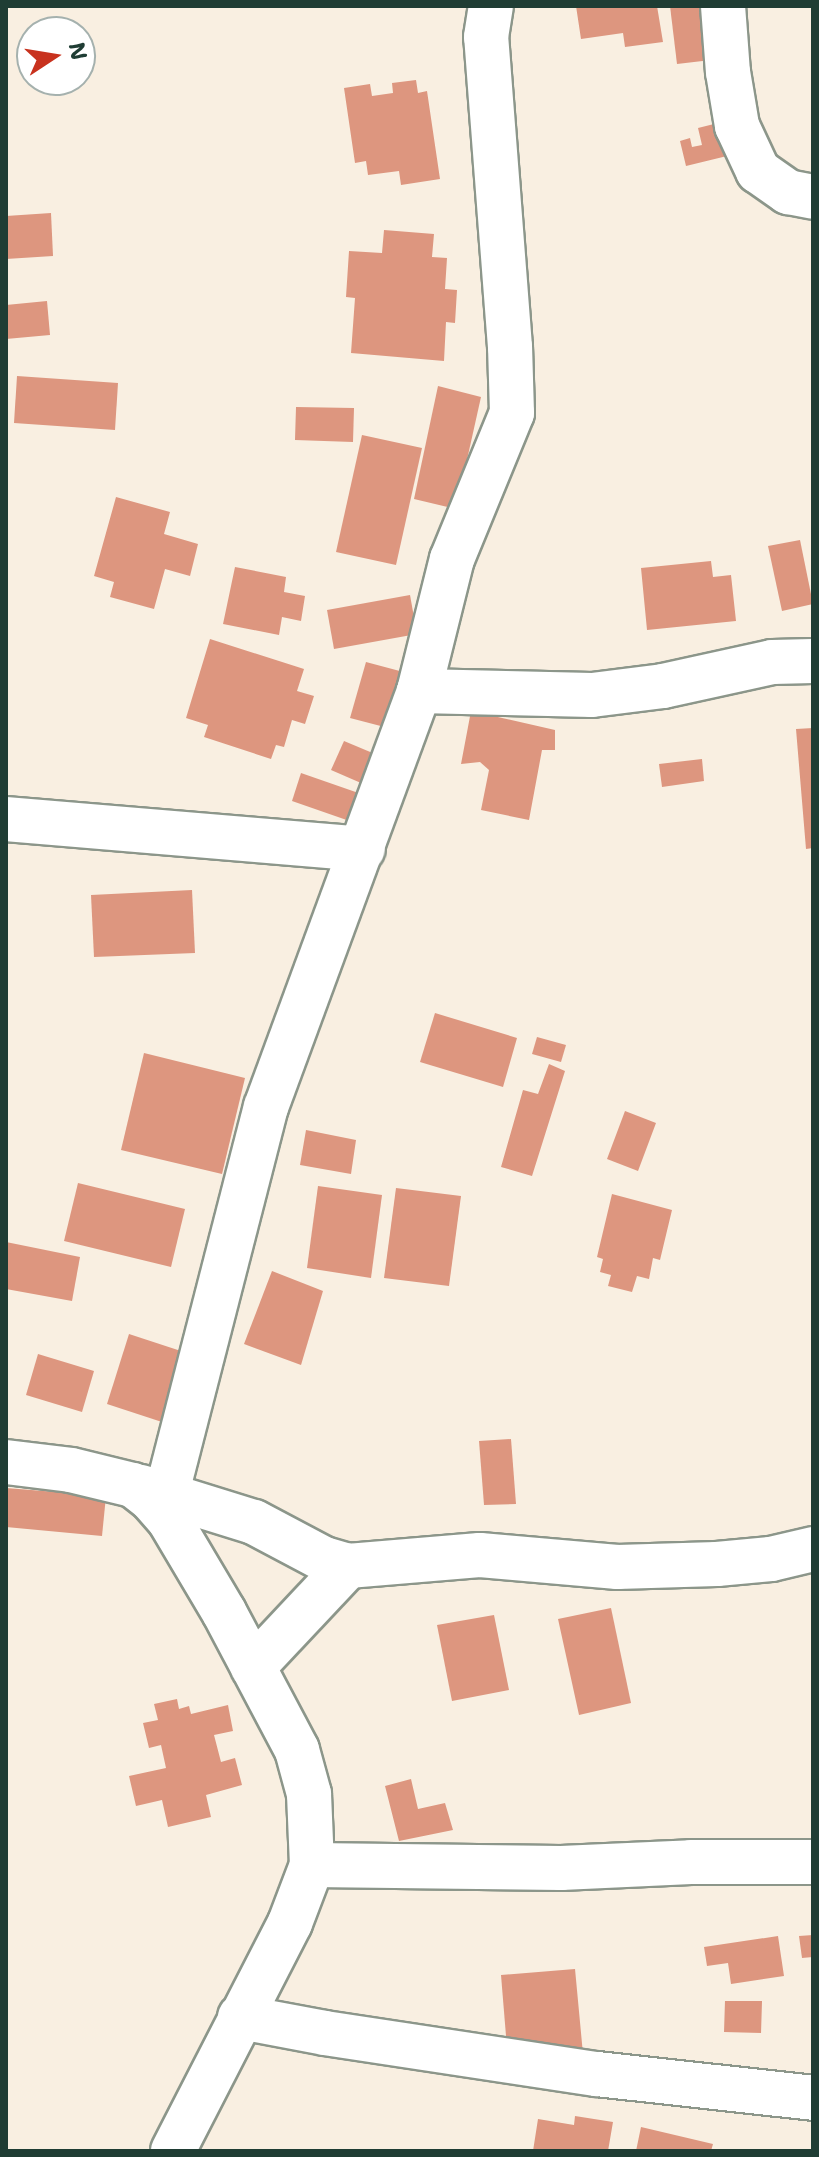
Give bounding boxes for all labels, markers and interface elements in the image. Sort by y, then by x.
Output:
north arrow [16,16,96,96]
text: N [62,40,94,63]

